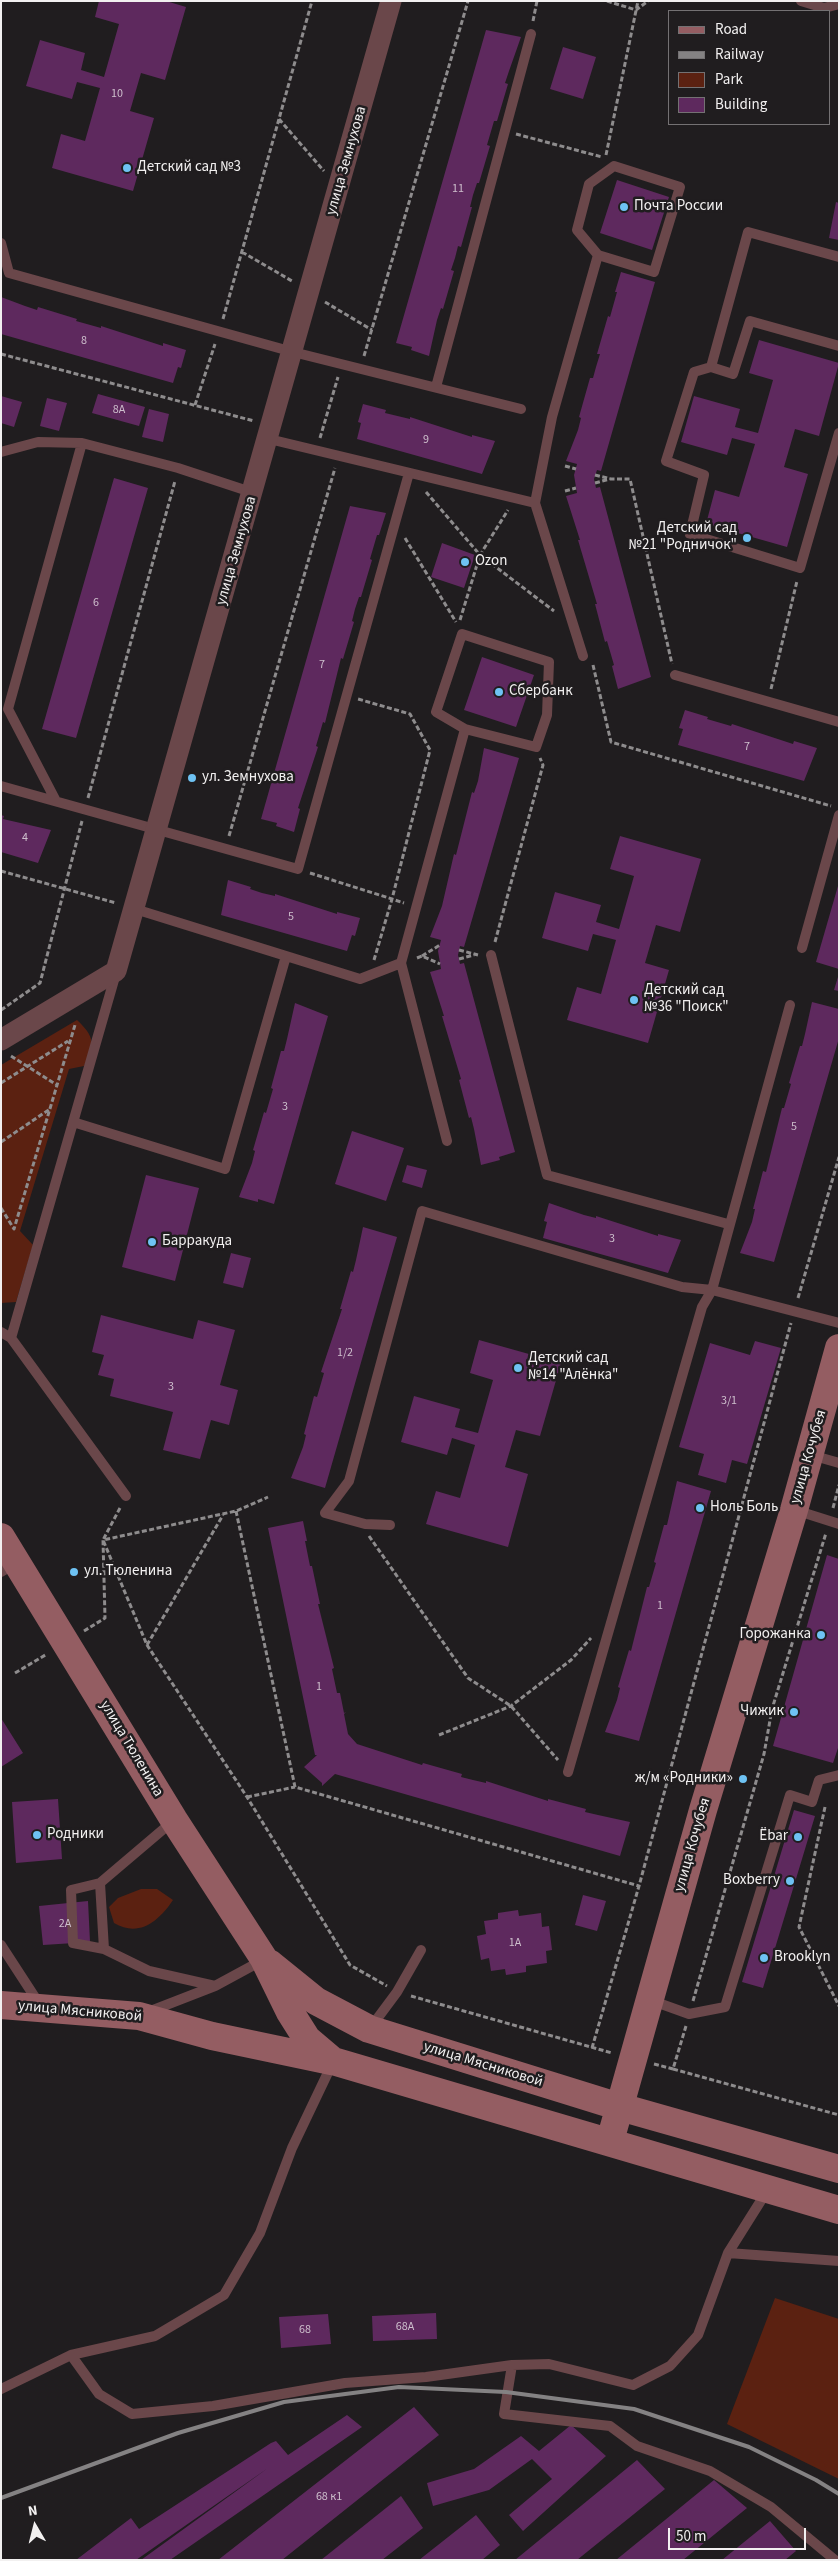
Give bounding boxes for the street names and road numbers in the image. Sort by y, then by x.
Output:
street label: улица Земнухова [323,104,371,218]
street label: улица Земнухова [213,494,261,608]
street label: улица Кочубея [787,1408,831,1506]
street label: улица Тюленина [95,1698,167,1800]
street label: улица Кочубея [671,1796,715,1894]
street label: улица Мясниковой [17,1998,143,2026]
street label: улица Мясниковой [421,2038,545,2092]

